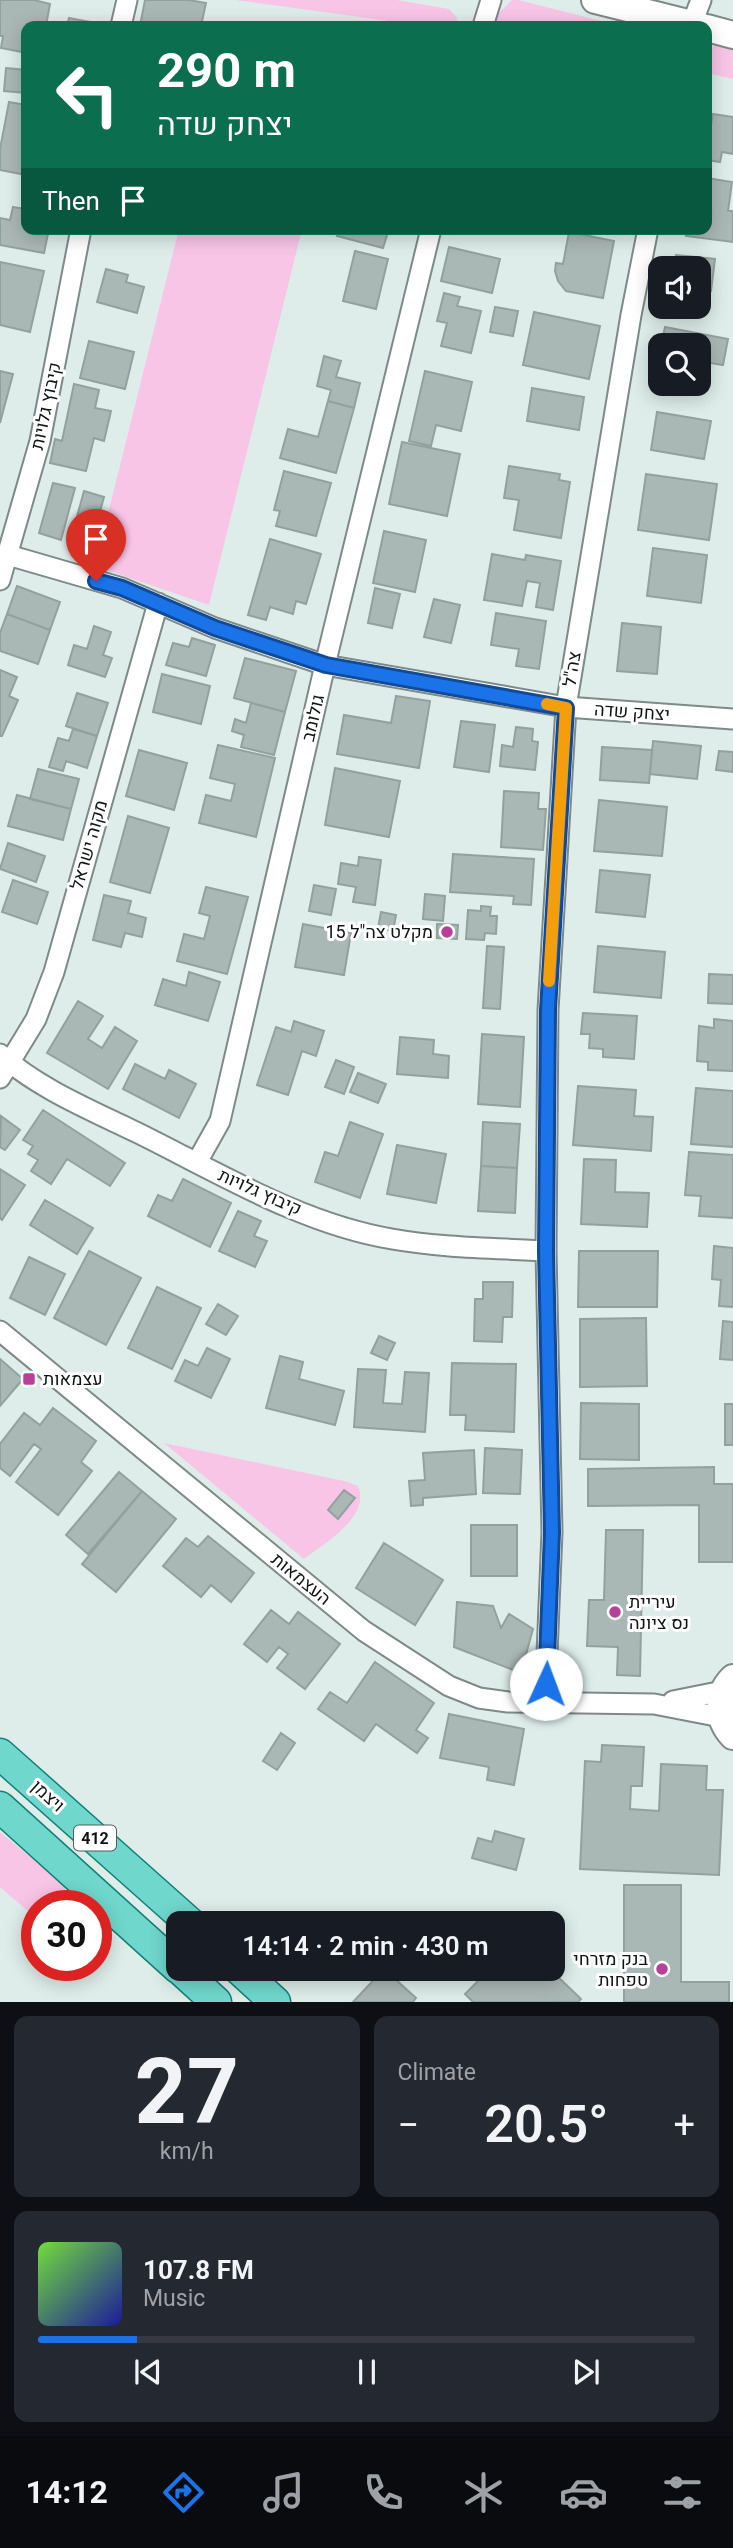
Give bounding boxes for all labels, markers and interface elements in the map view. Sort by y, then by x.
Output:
text: 290 m [157,42,296,99]
icon: left [42,49,133,140]
text: יצחק שדה [157,105,292,143]
icon: arrive [114,182,152,220]
text: Then [42,186,100,216]
map controls [648,256,711,396]
button: sound [648,256,711,319]
button: search [648,333,711,396]
street label: קיבוץ גלויות [26,360,65,452]
pin [66,509,126,581]
icon: arrive [77,520,115,558]
street label: צה"ל [558,650,585,688]
street label: גולומב [297,692,328,744]
street label: יצחק שדה [593,698,671,725]
street label: מקוה ישראל [66,798,111,892]
place label: מקלט צה"ל 15 [325,921,433,942]
marker: מקלט צה"ל 15 [439,924,455,940]
street label: קיבוץ גלויות [215,1164,305,1219]
place label: עצמאות [43,1368,103,1389]
marker: עצמאות [21,1371,37,1387]
street label: העצמאות [267,1548,335,1609]
place label: עיריית נס ציונה [629,1591,689,1633]
marker: עיריית נס ציונה [607,1604,623,1620]
position arrow [509,1647,583,1721]
street label: ויצמן [27,1775,69,1816]
road number: 412 [74,1826,116,1850]
speed limit sign: 30 [21,1890,112,1981]
text: 14:14 · 2 min · 430 m [242,1931,489,1961]
place label: בנק מזרחי טפחות [573,1948,649,1990]
marker: בנק מזרחי טפחות [654,1961,670,1977]
text: 27 [135,2039,239,2145]
text: Climate [398,2059,476,2086]
text: 20.5° [484,2094,608,2155]
text: − [398,2103,419,2147]
text: + [673,2103,695,2147]
text: km/h [160,2138,214,2165]
text: 107.8 FM [143,2255,254,2285]
text: Music [143,2285,205,2312]
icon: previous [129,2353,167,2391]
icon: pause [348,2353,386,2391]
icon: next [567,2353,605,2391]
icon: directions [159,2468,208,2517]
icon: music [259,2468,308,2517]
icon: phone [359,2468,408,2517]
icon: climate [459,2468,508,2517]
icon: car [559,2468,608,2517]
icon: filters [658,2468,707,2517]
text: 14:12 [25,2473,108,2511]

